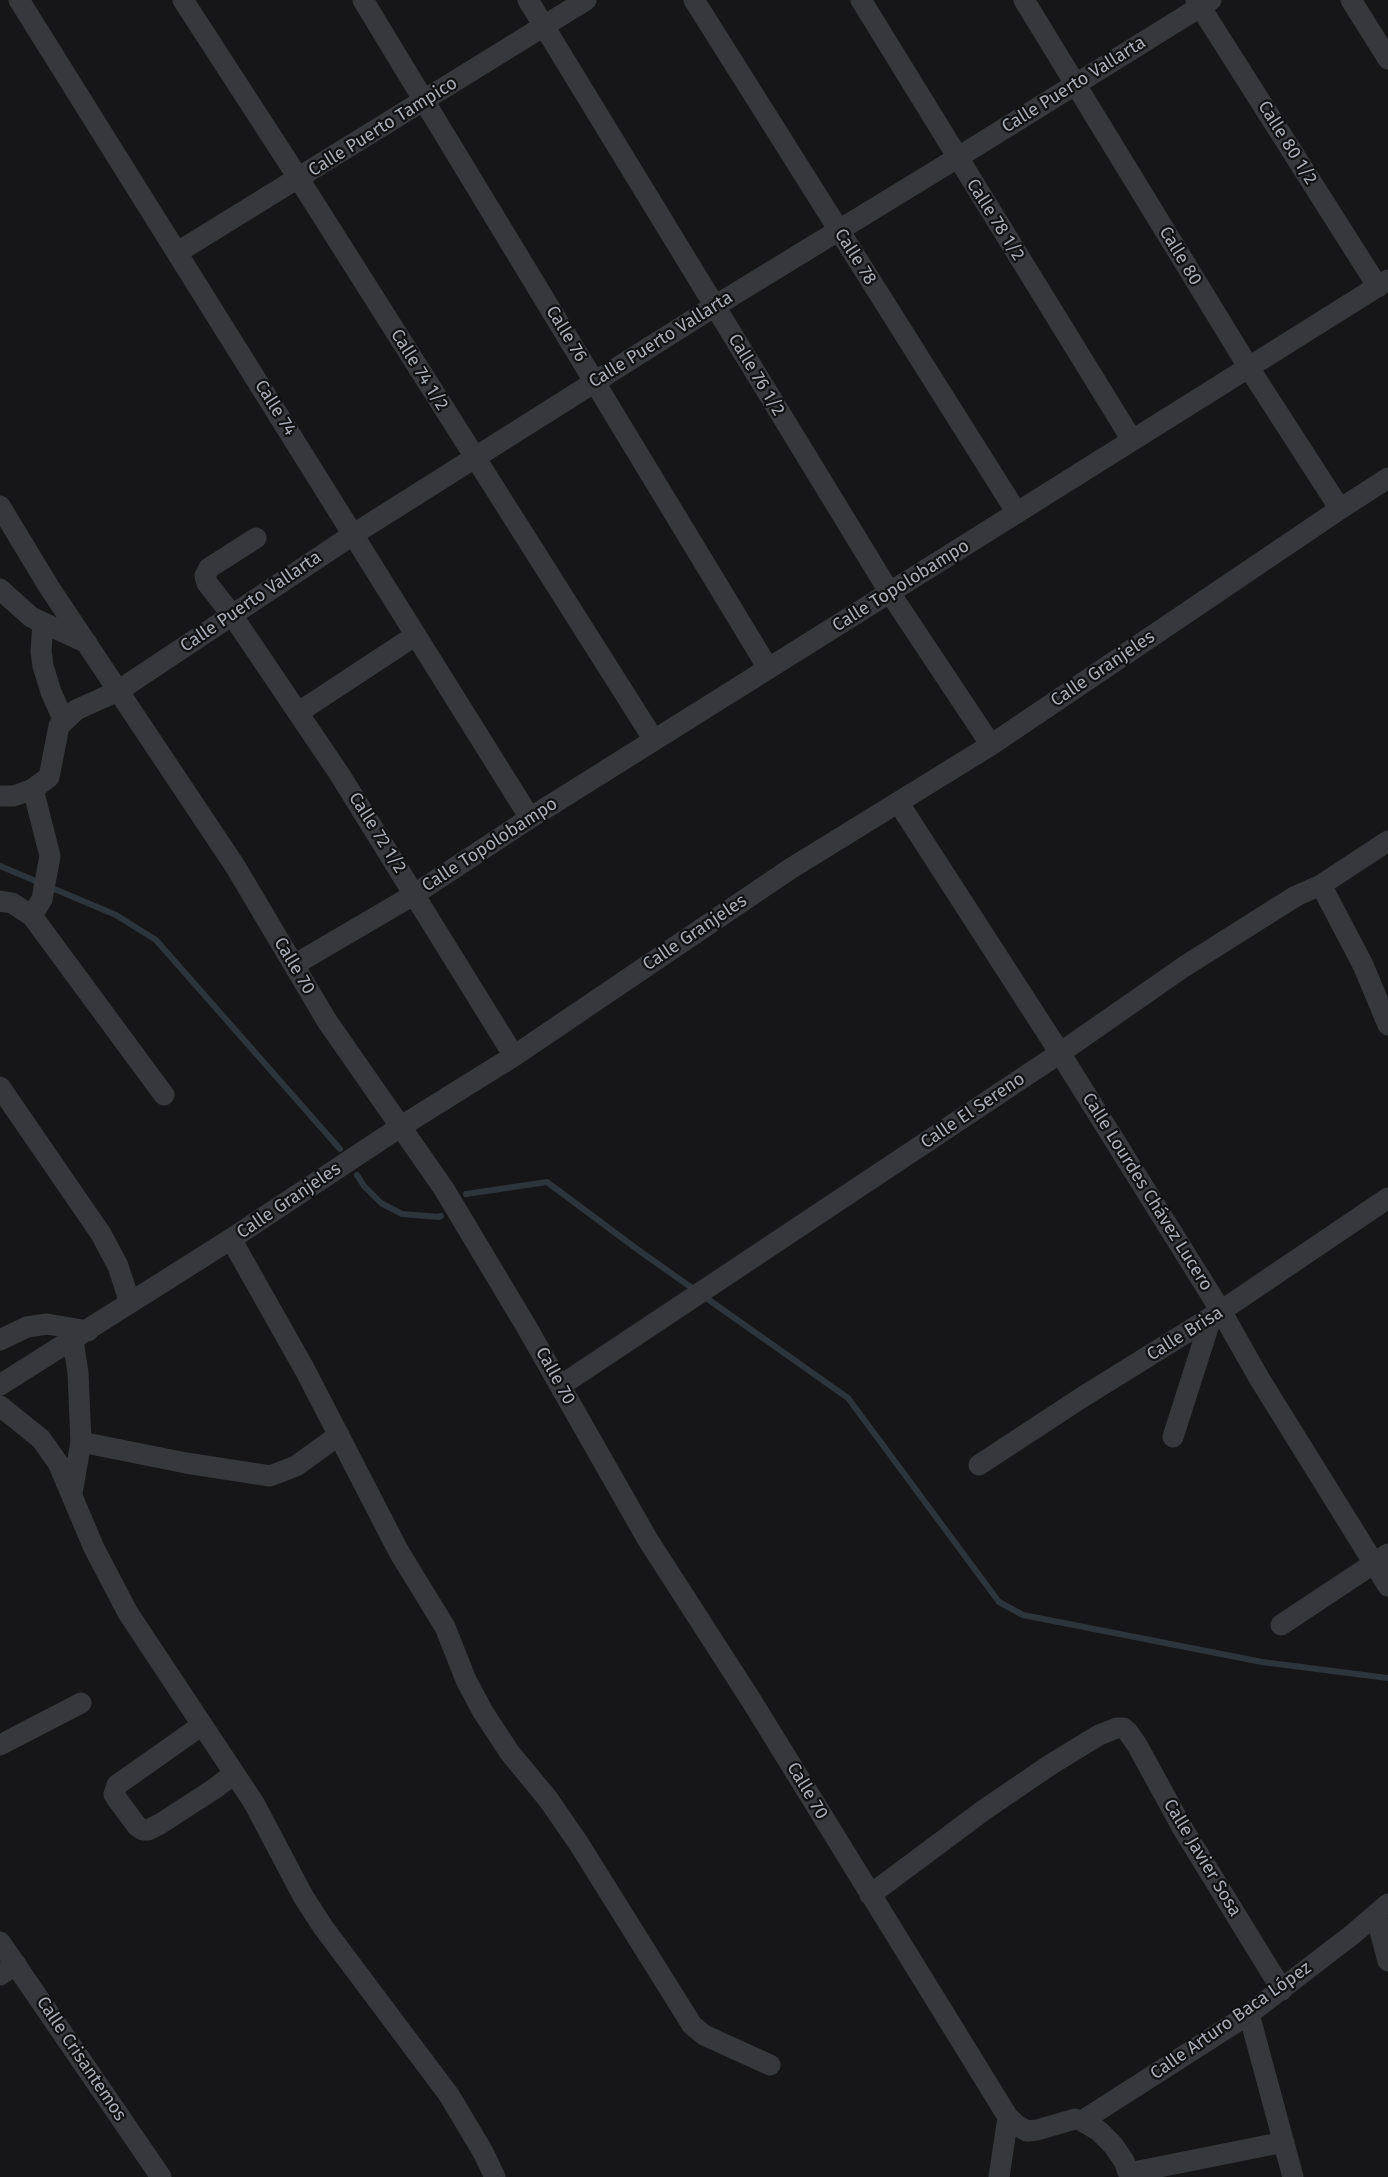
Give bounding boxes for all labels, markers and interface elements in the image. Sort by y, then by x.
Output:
street label: Calle Puerto Vallarta [998,32,1150,138]
street label: Calle Puerto Tampico [305,72,461,182]
street label: Calle 80 1/2 [1253,97,1321,189]
street label: Calle 78 1/2 [961,175,1029,265]
street label: Calle 80 [1154,223,1206,289]
street label: Calle 78 [829,225,881,289]
street label: Calle Puerto Vallarta [585,287,737,393]
street label: Calle 76 [541,302,591,366]
street label: Calle 74 1/2 [386,325,452,415]
street label: Calle 76 1/2 [723,330,789,420]
street label: Calle 74 [250,376,300,440]
street label: Calle Topolobampo [829,535,973,637]
street label: Calle Puerto Vallarta [176,547,326,657]
street label: Calle Granjeles [1047,626,1159,712]
street label: Calle 72 1/2 [344,789,410,877]
street label: Calle Topolobampo [418,793,562,897]
street label: Calle Granjeles [639,890,751,976]
street label: Calle 70 [269,934,319,998]
street label: Calle El Sereno [917,1068,1029,1154]
street label: Calle Lourdes Chávez Lucero [1077,1089,1217,1295]
street label: Calle Granjeles [233,1158,345,1244]
street label: Calle Brisa [1143,1302,1227,1366]
street label: Calle 70 [530,1343,580,1409]
street label: Calle 70 [782,1759,832,1823]
street label: Calle Javier Sosa [1158,1795,1246,1921]
street label: Calle Arturo Baca López [1146,1957,1316,2085]
street label: Calle Crisantemos [31,1993,131,2125]

